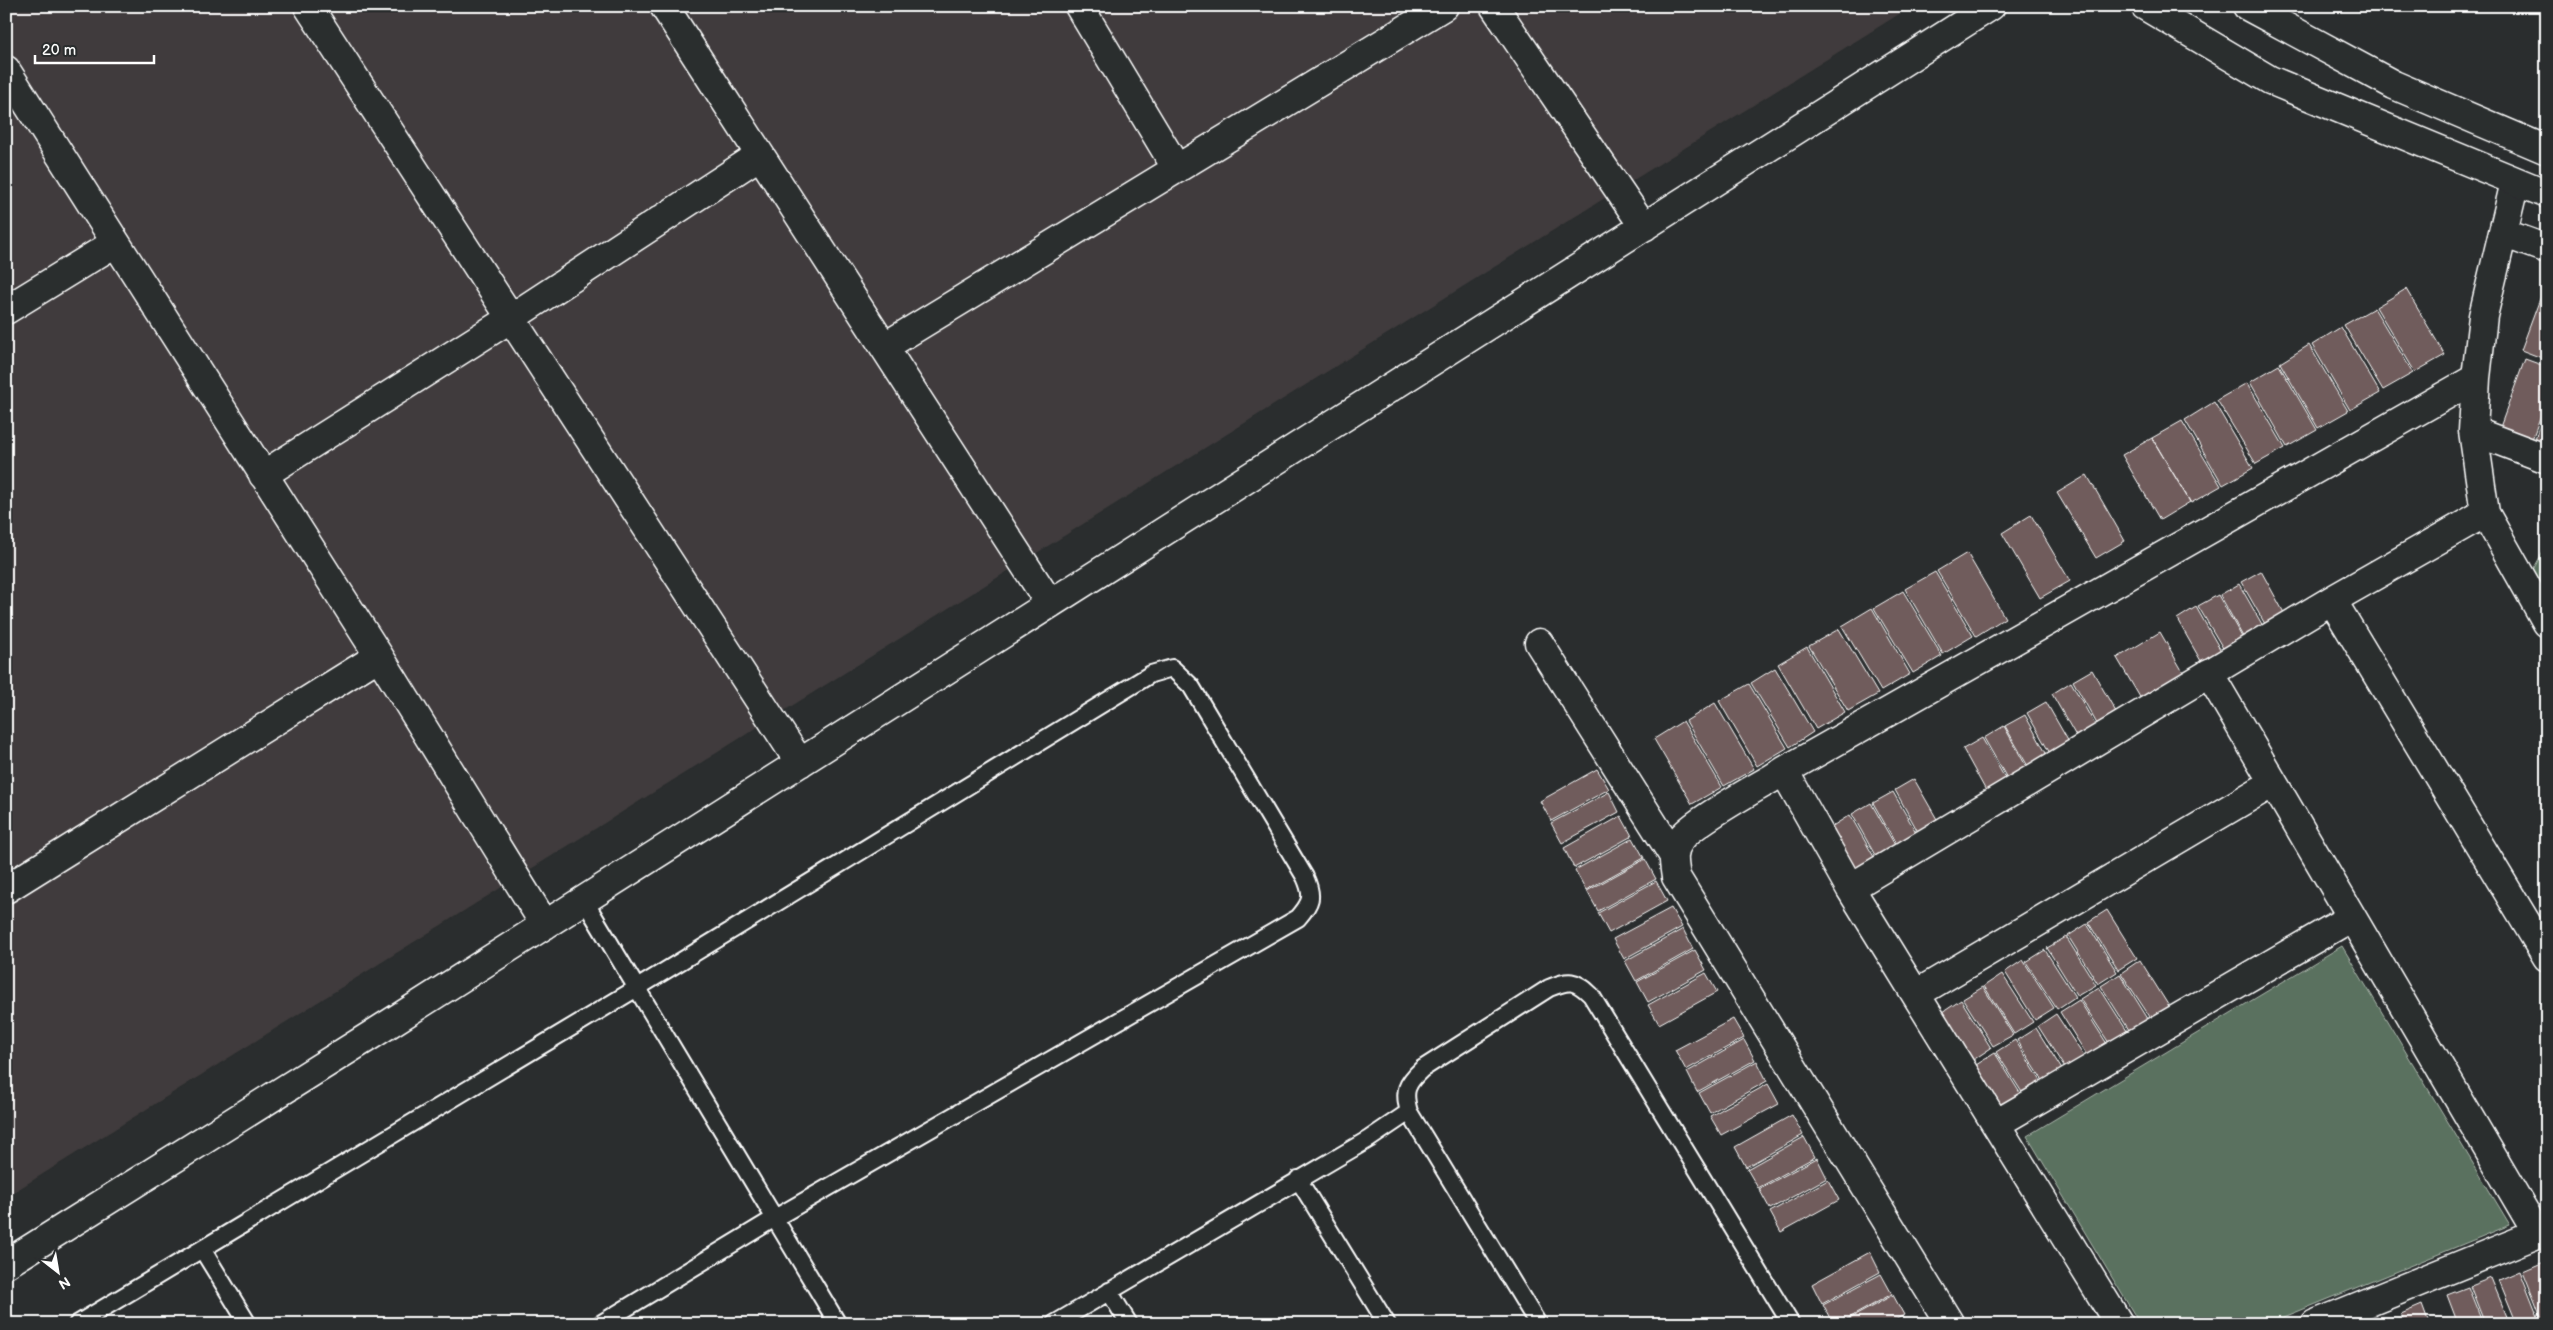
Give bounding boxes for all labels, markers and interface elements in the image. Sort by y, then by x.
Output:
scale bar [35,32,154,64]
text: 20 m [42,41,76,60]
north arrow [32,1248,82,1298]
text: N [56,1273,73,1293]

